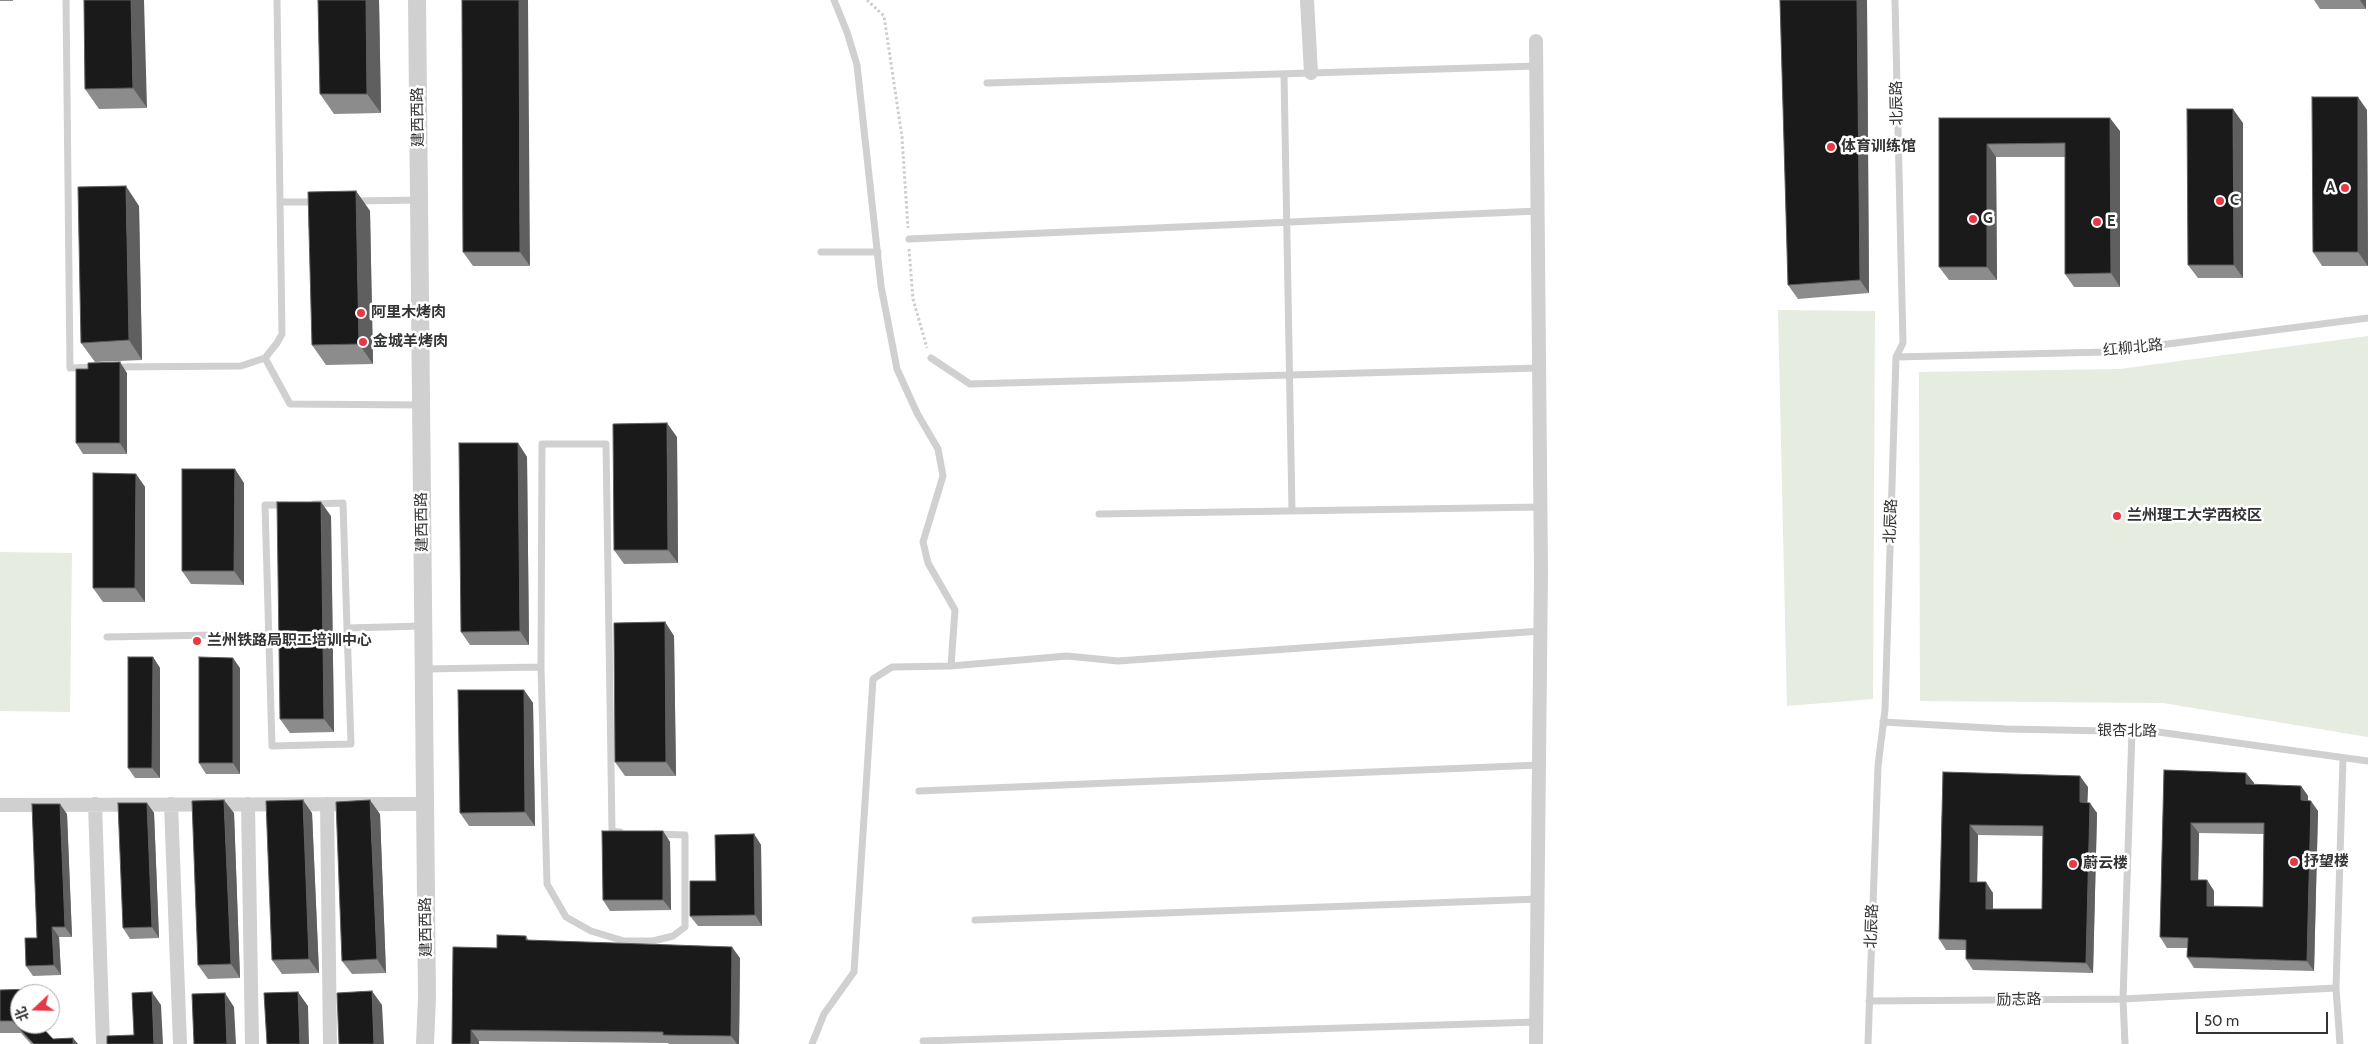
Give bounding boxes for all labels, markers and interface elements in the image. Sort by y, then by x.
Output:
street label: 北辰路 [1888,80,1906,126]
street label: 建西西路 [408,87,428,147]
place label: 体育训练馆 [1841,138,1916,156]
marker: 体育训练馆 [1825,141,1837,153]
place label: A [2326,179,2335,197]
marker: A [2339,182,2351,194]
place label: C [2230,192,2239,210]
marker: C [2214,195,2226,207]
place label: G [1983,210,1993,228]
marker: G [1967,213,1979,225]
place label: E [2107,213,2116,231]
marker: E [2091,216,2103,228]
place label: 阿里木烤肉 [371,304,446,322]
marker: 阿里木烤肉 [355,307,367,319]
place label: 金城羊烤肉 [373,333,448,351]
marker: 金城羊烤肉 [357,336,369,348]
street label: 红柳北路 [2102,336,2164,360]
street label: 建西西路 [412,492,432,552]
street label: 北辰路 [1881,498,1901,544]
place label: 兰州理工大学西校区 [2127,507,2262,525]
marker: 兰州理工大学西校区 [2111,510,2123,522]
place label: 兰州铁路局职工培训中心 [207,632,372,650]
marker: 兰州铁路局职工培训中心 [191,635,203,647]
street label: 银杏北路 [2097,721,2157,741]
place label: 抒望楼 [2304,853,2349,871]
place label: 蔚云楼 [2083,855,2128,873]
marker: 抒望楼 [2288,856,2300,868]
marker: 蔚云楼 [2067,858,2079,870]
street label: 建西西路 [416,897,436,957]
street label: 北辰路 [1862,903,1882,949]
north arrow [10,984,60,1034]
street label: 励志路 [1996,991,2042,1009]
scale bar [2198,1002,2330,1034]
text: 北 [11,1004,33,1024]
text: 50 m [2204,1012,2239,1030]

